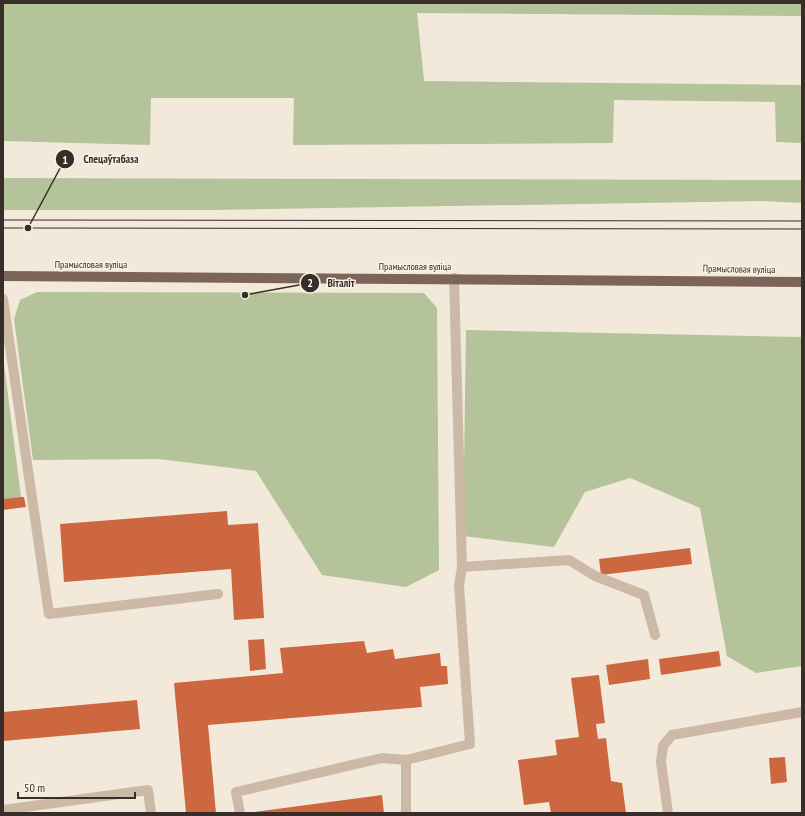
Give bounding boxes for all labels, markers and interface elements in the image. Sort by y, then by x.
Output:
callout: Спецаўтабаза [55,148,146,171]
text: 1 [62,152,68,167]
text: Спецаўтабаза [83,152,139,166]
street label: Прамысловая вуліца [55,258,127,271]
street label: Прамысловая вуліца [379,260,451,273]
street label: Прамысловая вуліца [703,262,775,276]
callout: Віталіт [300,271,363,294]
text: 2 [307,275,313,290]
text: Віталіт [327,276,355,290]
scale bar [18,774,135,800]
text: 50 m [24,780,45,795]

